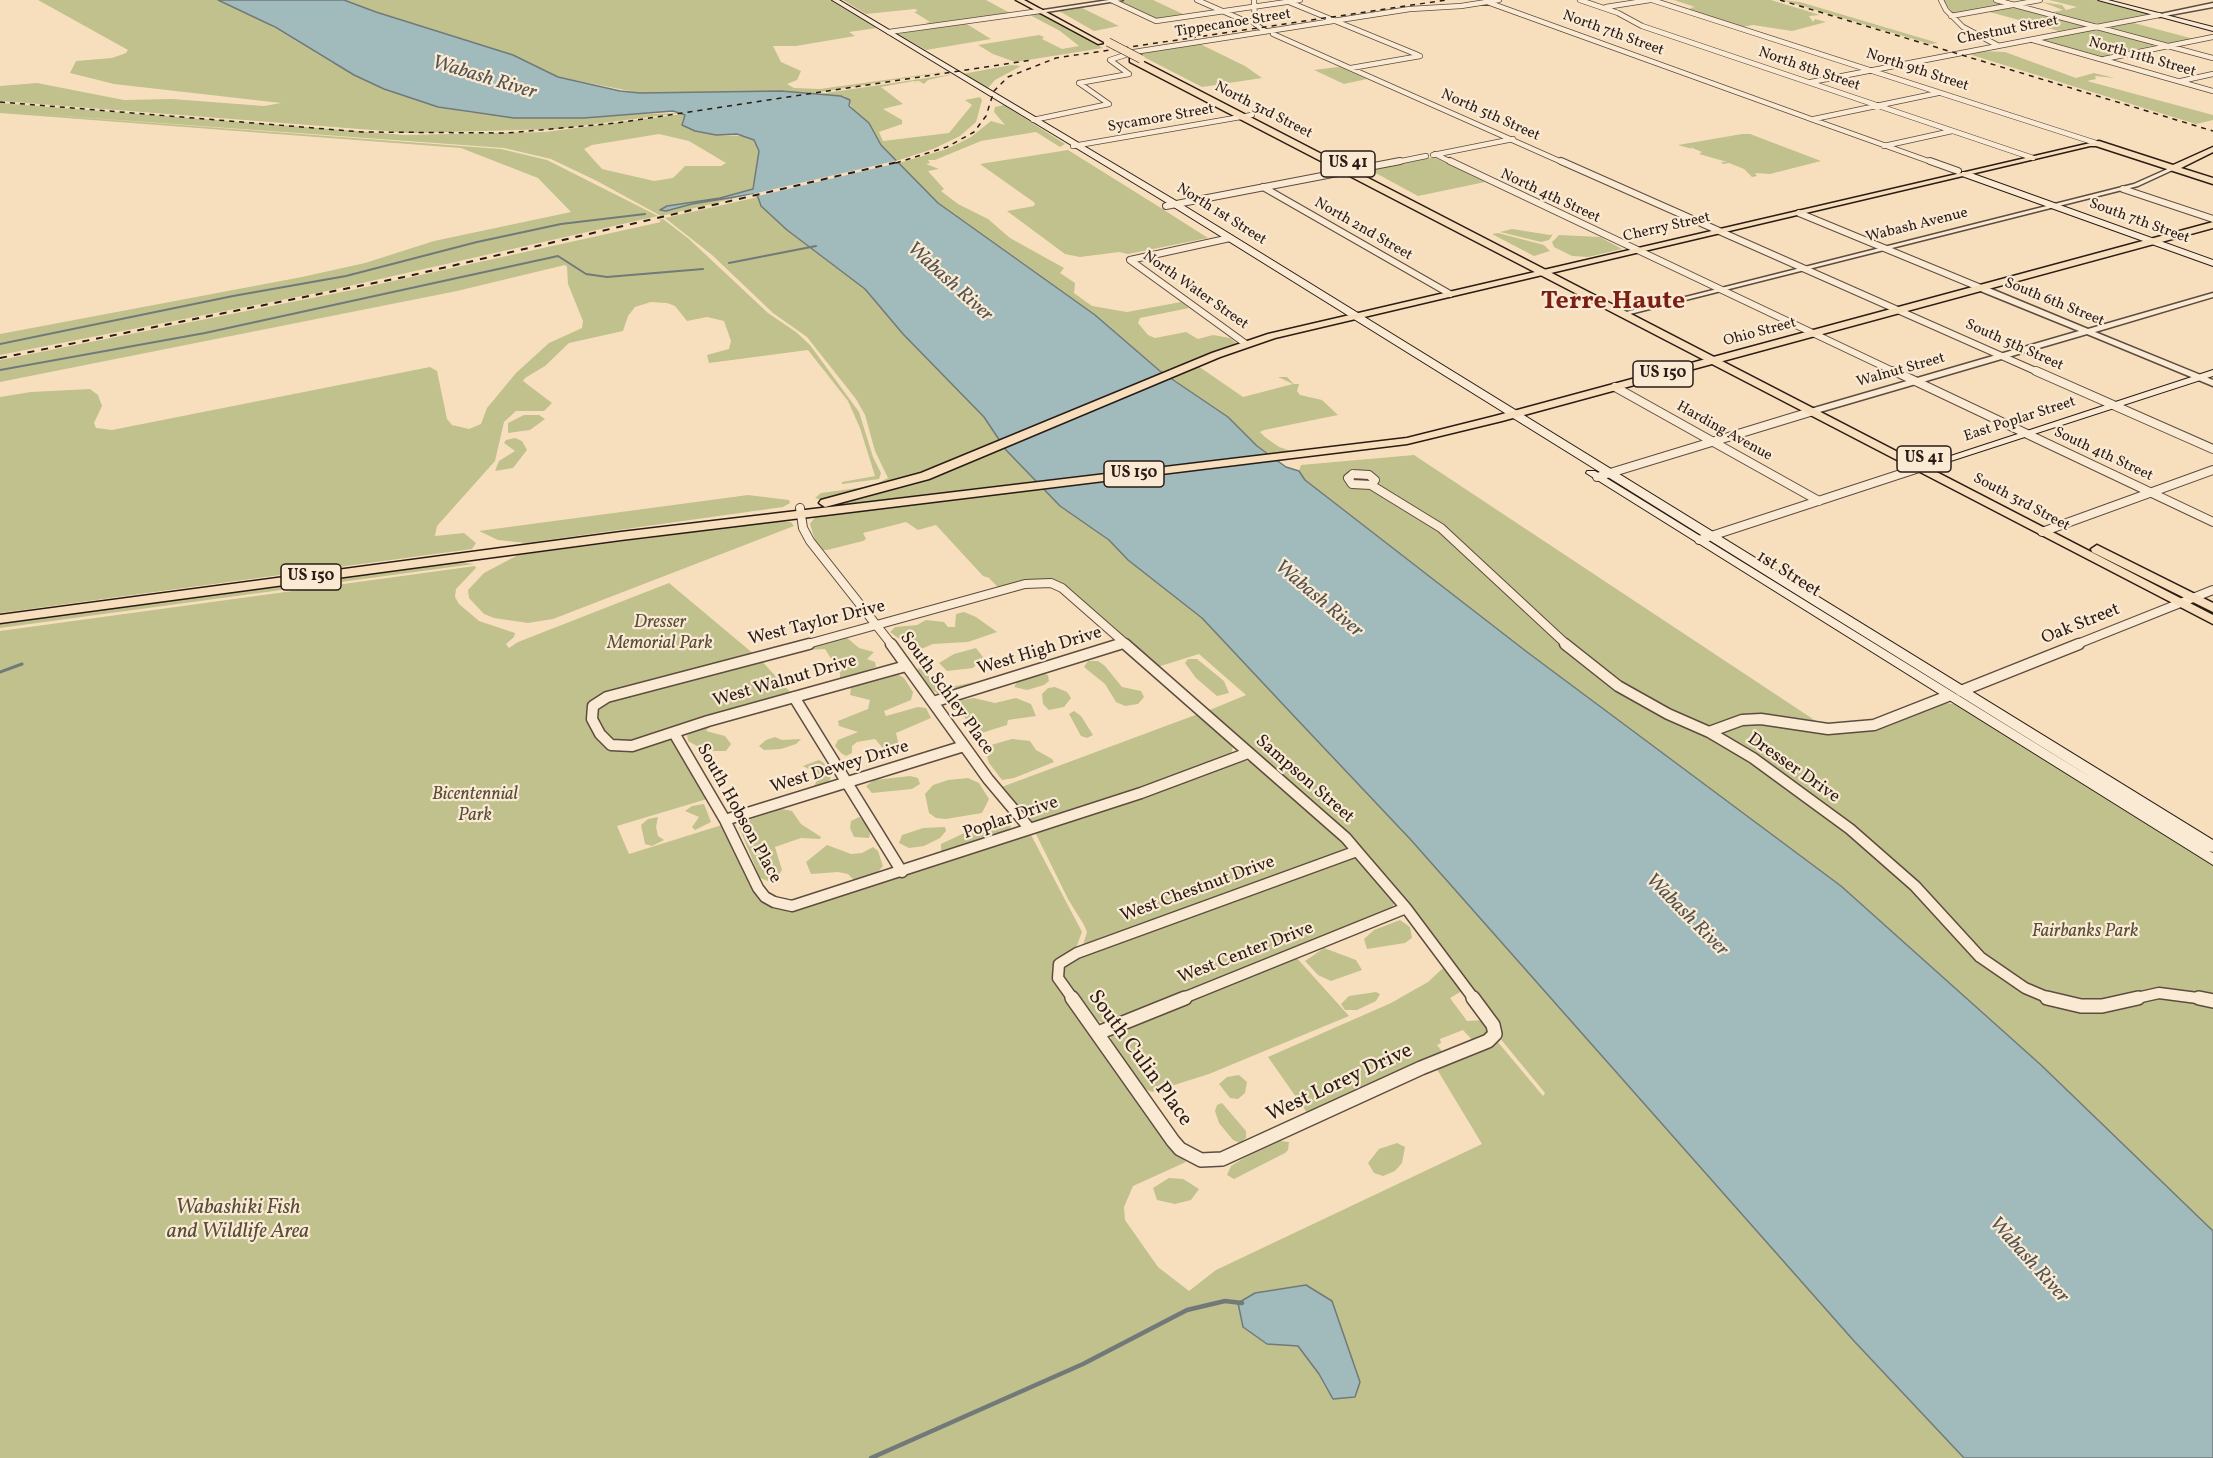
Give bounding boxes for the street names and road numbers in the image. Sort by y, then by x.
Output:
street label: Tippecanoe Street [1174,6,1292,42]
street label: North 7th Street [1560,7,1666,61]
street label: Chestnut Street [1956,12,2060,50]
street label: North 11th Street [2086,34,2198,82]
street label: North 8th Street [1756,44,1862,96]
street label: North 9th Street [1863,46,1971,96]
street label: North 3rd Street [1211,79,1315,143]
street label: North 5th Street [1438,86,1542,146]
street label: Sycamore Street [1107,101,1215,137]
road number: US 41 [1321,151,1375,177]
street label: North 4th Street [1497,166,1603,228]
street label: North 1st Street [1173,180,1269,250]
street label: North 2nd Street [1311,195,1415,265]
street label: South 7th Street [2086,195,2192,249]
street label: Wabash Avenue [1864,205,1970,247]
street label: Cherry Street [1622,209,1712,247]
street label: North Water Street [1139,248,1251,334]
street label: South 6th Street [2001,275,2107,331]
street label: Ohio Street [1722,315,1798,351]
street label: South 5th Street [1962,316,2066,376]
street label: Walnut Street [1855,350,1947,392]
road number: US 150 [1633,361,1693,387]
street label: East Poplar Street [1962,393,2078,447]
street label: Harding Avenue [1673,398,1775,466]
street label: South 4th Street [2051,424,2155,486]
road number: US 41 [1897,446,1951,472]
road number: US 150 [1104,461,1164,487]
street label: South 3rd Street [1970,470,2072,536]
street label: 1st Street [1752,547,1824,603]
road number: US 150 [281,564,341,590]
street label: West Taylor Drive [746,597,888,651]
street label: Oak Street [2039,599,2123,651]
street label: West High Drive [975,623,1105,681]
street label: South Schley Place [894,628,998,760]
street label: West Walnut Drive [711,651,859,713]
street label: Dresser Drive [1742,729,1844,809]
street label: Sampson Street [1250,731,1358,829]
street label: West Dewey Drive [768,737,912,799]
street label: South Hobson Place [691,740,785,888]
street label: Poplar Drive [961,793,1061,845]
street label: West Chestnut Drive [1118,852,1278,928]
street label: West Center Drive [1175,918,1317,990]
street label: South Culin Place [1081,986,1197,1132]
street label: West Lorey Drive [1263,1039,1417,1129]

